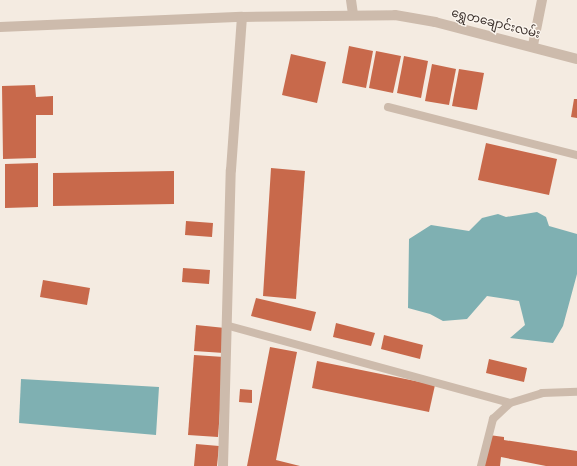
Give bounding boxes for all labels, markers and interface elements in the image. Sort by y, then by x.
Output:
street label: ရွှေတချောင်းလမ်း [450,5,542,41]

